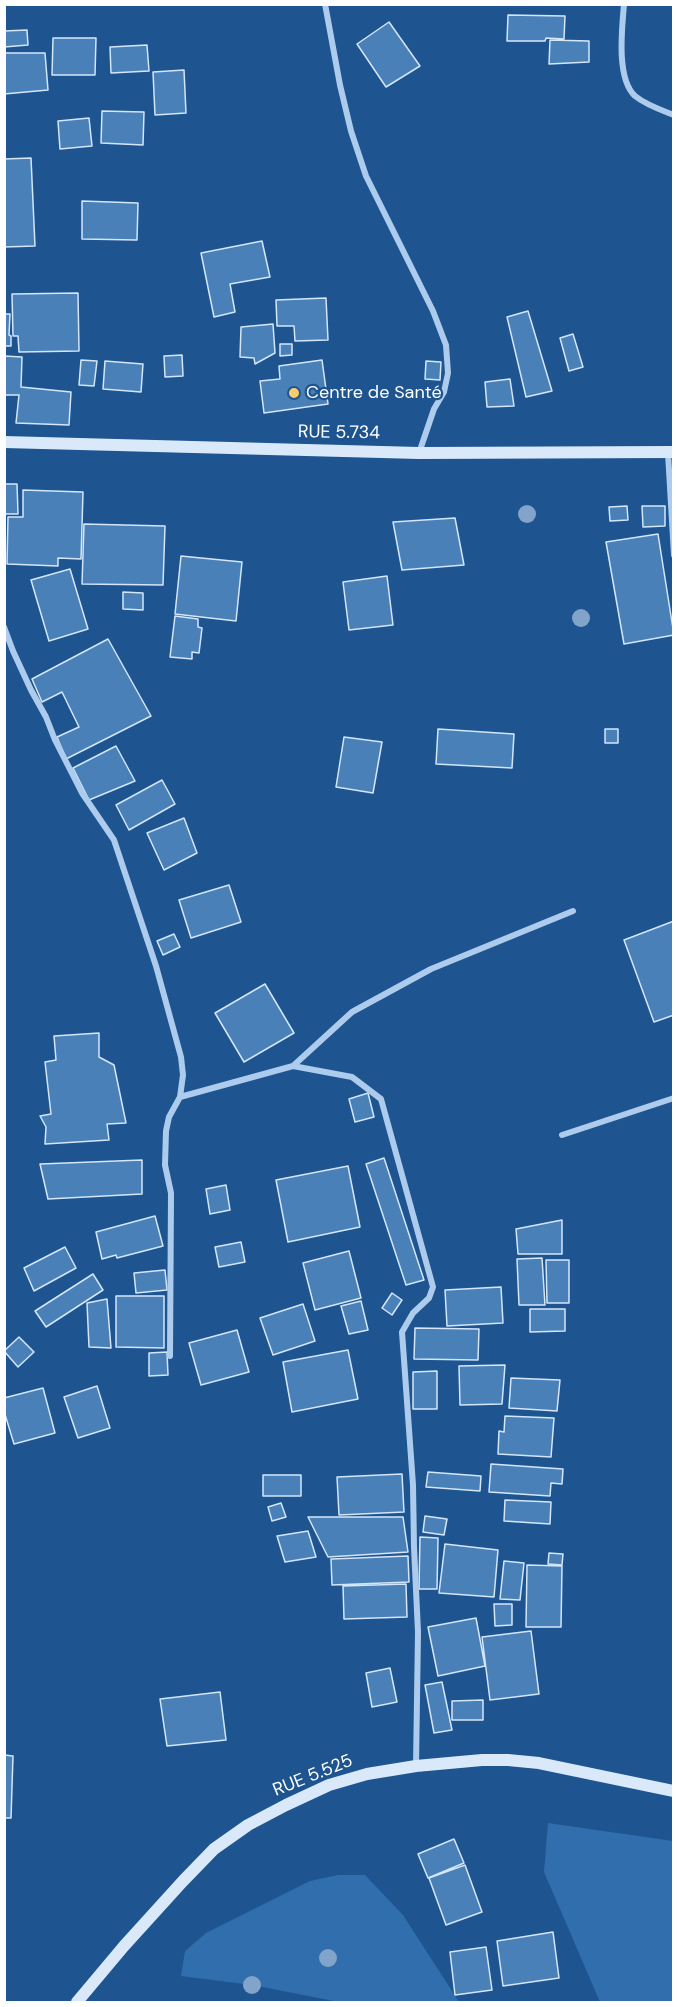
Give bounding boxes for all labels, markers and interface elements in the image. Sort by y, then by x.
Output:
place label: Centre de Santé [306,382,442,404]
marker: Centre de Santé [287,386,301,400]
street label: RUE 5.734 [298,421,380,445]
street label: RUE 5.525 [270,1750,356,1802]

